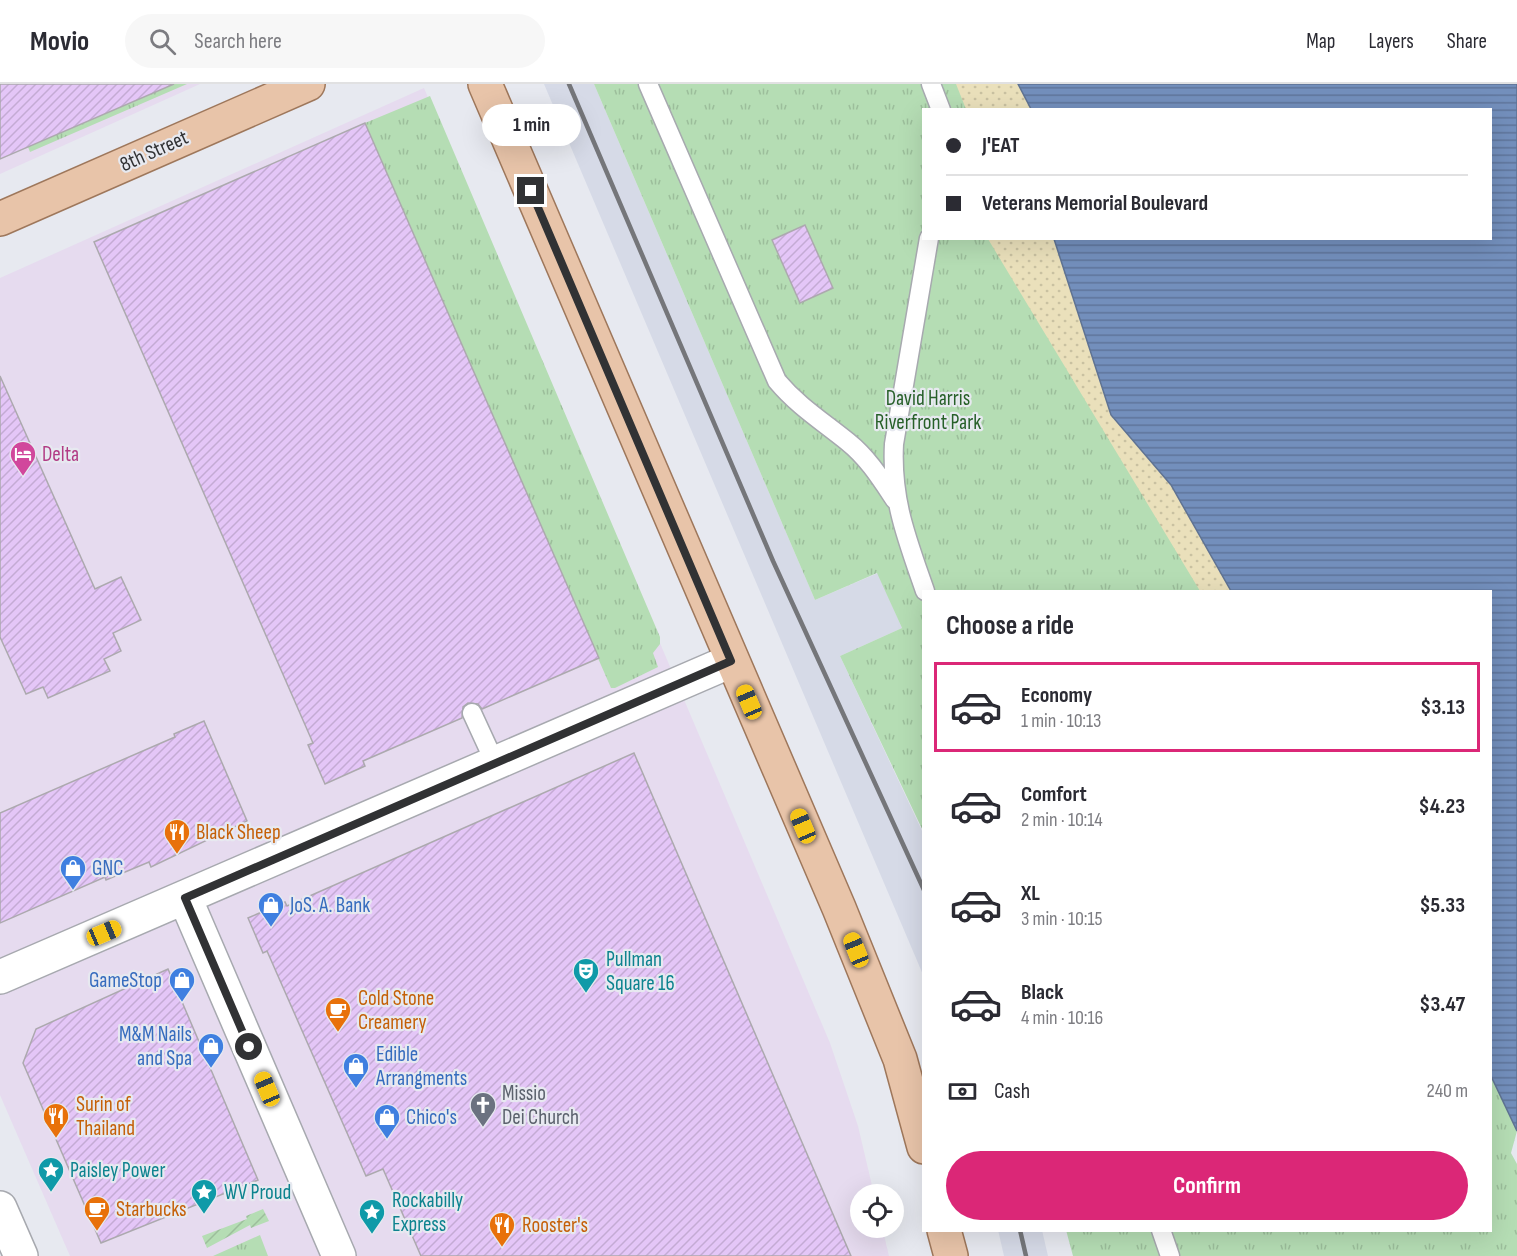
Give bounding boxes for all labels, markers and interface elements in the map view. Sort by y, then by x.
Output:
search box [125,14,545,68]
text: Movio [30,25,89,58]
icon: search [146,25,179,58]
text: Search here [194,28,282,55]
text: Map [1306,29,1335,54]
text: Layers [1368,29,1414,54]
text: Share [1447,29,1487,54]
callout: 1 min [482,104,580,146]
text: 1 min [513,113,550,137]
street label: 8th Street [116,125,192,177]
text: J'EAT [982,132,1019,159]
route end [517,177,544,204]
text: Veterans Memorial Boulevard [982,190,1208,217]
park label: David Harris Riverfront Park [875,386,981,435]
hotel icon: Delta [8,439,38,477]
place label: Delta [42,442,79,467]
text: Choose a ride [946,610,1074,642]
icon: car [949,680,1003,734]
car [734,682,764,722]
text: Economy [1021,682,1092,709]
text: $3.13 [1420,694,1465,721]
text: 1 min · 10:13 [1021,709,1101,733]
icon: car [949,779,1003,833]
text: Comfort [1021,781,1087,808]
text: $4.23 [1419,793,1465,820]
car [788,806,818,846]
text: 2 min · 10:14 [1021,808,1103,832]
restaurant icon: Black Sheep [162,817,192,855]
place label: Black Sheep [196,820,281,845]
shop icon: GNC [58,853,88,891]
place label: GNC [92,856,123,881]
icon: car [949,878,1003,932]
text: XL [1021,880,1040,907]
shop icon: JoS. A. Bank [256,890,286,928]
text: $5.33 [1419,892,1465,919]
place label: JoS. A. Bank [289,893,370,918]
text: 3 min · 10:15 [1021,907,1103,931]
car [84,918,124,948]
car [841,930,871,970]
place label: Pullman Square 16 [606,947,675,996]
theatre icon: Pullman Square 16 [571,956,601,994]
shop icon: GameStop [167,965,197,1003]
place label: GameStop [89,968,162,993]
icon: car [949,977,1003,1031]
text: Black [1021,979,1063,1006]
place label: Cold Stone Creamery [358,986,434,1035]
text: $3.47 [1419,991,1465,1018]
cafe icon: Cold Stone Creamery [323,995,353,1033]
text: 4 min · 10:16 [1021,1006,1103,1030]
place label: M&M Nails and Spa [119,1022,192,1071]
shop icon: M&M Nails and Spa [196,1031,226,1069]
route start [235,1033,262,1060]
place label: Edible Arrangments [375,1042,467,1091]
shop icon: Edible Arrangments [341,1051,371,1089]
car [252,1069,282,1109]
icon: cash [946,1075,979,1108]
text: Cash [994,1078,1030,1105]
text: 240 m [1427,1079,1468,1103]
place label: Missio Dei Church [502,1081,579,1130]
church icon: Missio Dei Church [468,1090,498,1128]
place label: Surin of Thailand [76,1092,135,1141]
restaurant icon: Surin of Thailand [41,1101,71,1139]
shop icon: Chico's [372,1102,402,1140]
place label: Chico's [406,1105,457,1130]
button: Confirm [946,1151,1468,1220]
place icon: Paisley Power [36,1155,66,1193]
place label: Paisley Power [70,1158,165,1183]
place icon: WV Proud [189,1177,219,1215]
place label: WV Proud [224,1180,291,1205]
map controls [850,1184,904,1238]
button: locate [850,1184,904,1238]
place label: Rockabilly Express [392,1188,463,1237]
cafe icon: Starbucks [82,1194,112,1232]
place label: Starbucks [116,1197,187,1222]
place icon: Rockabilly Express [357,1197,387,1235]
restaurant icon: Rooster's [487,1210,517,1248]
place label: Rooster's [522,1213,588,1238]

